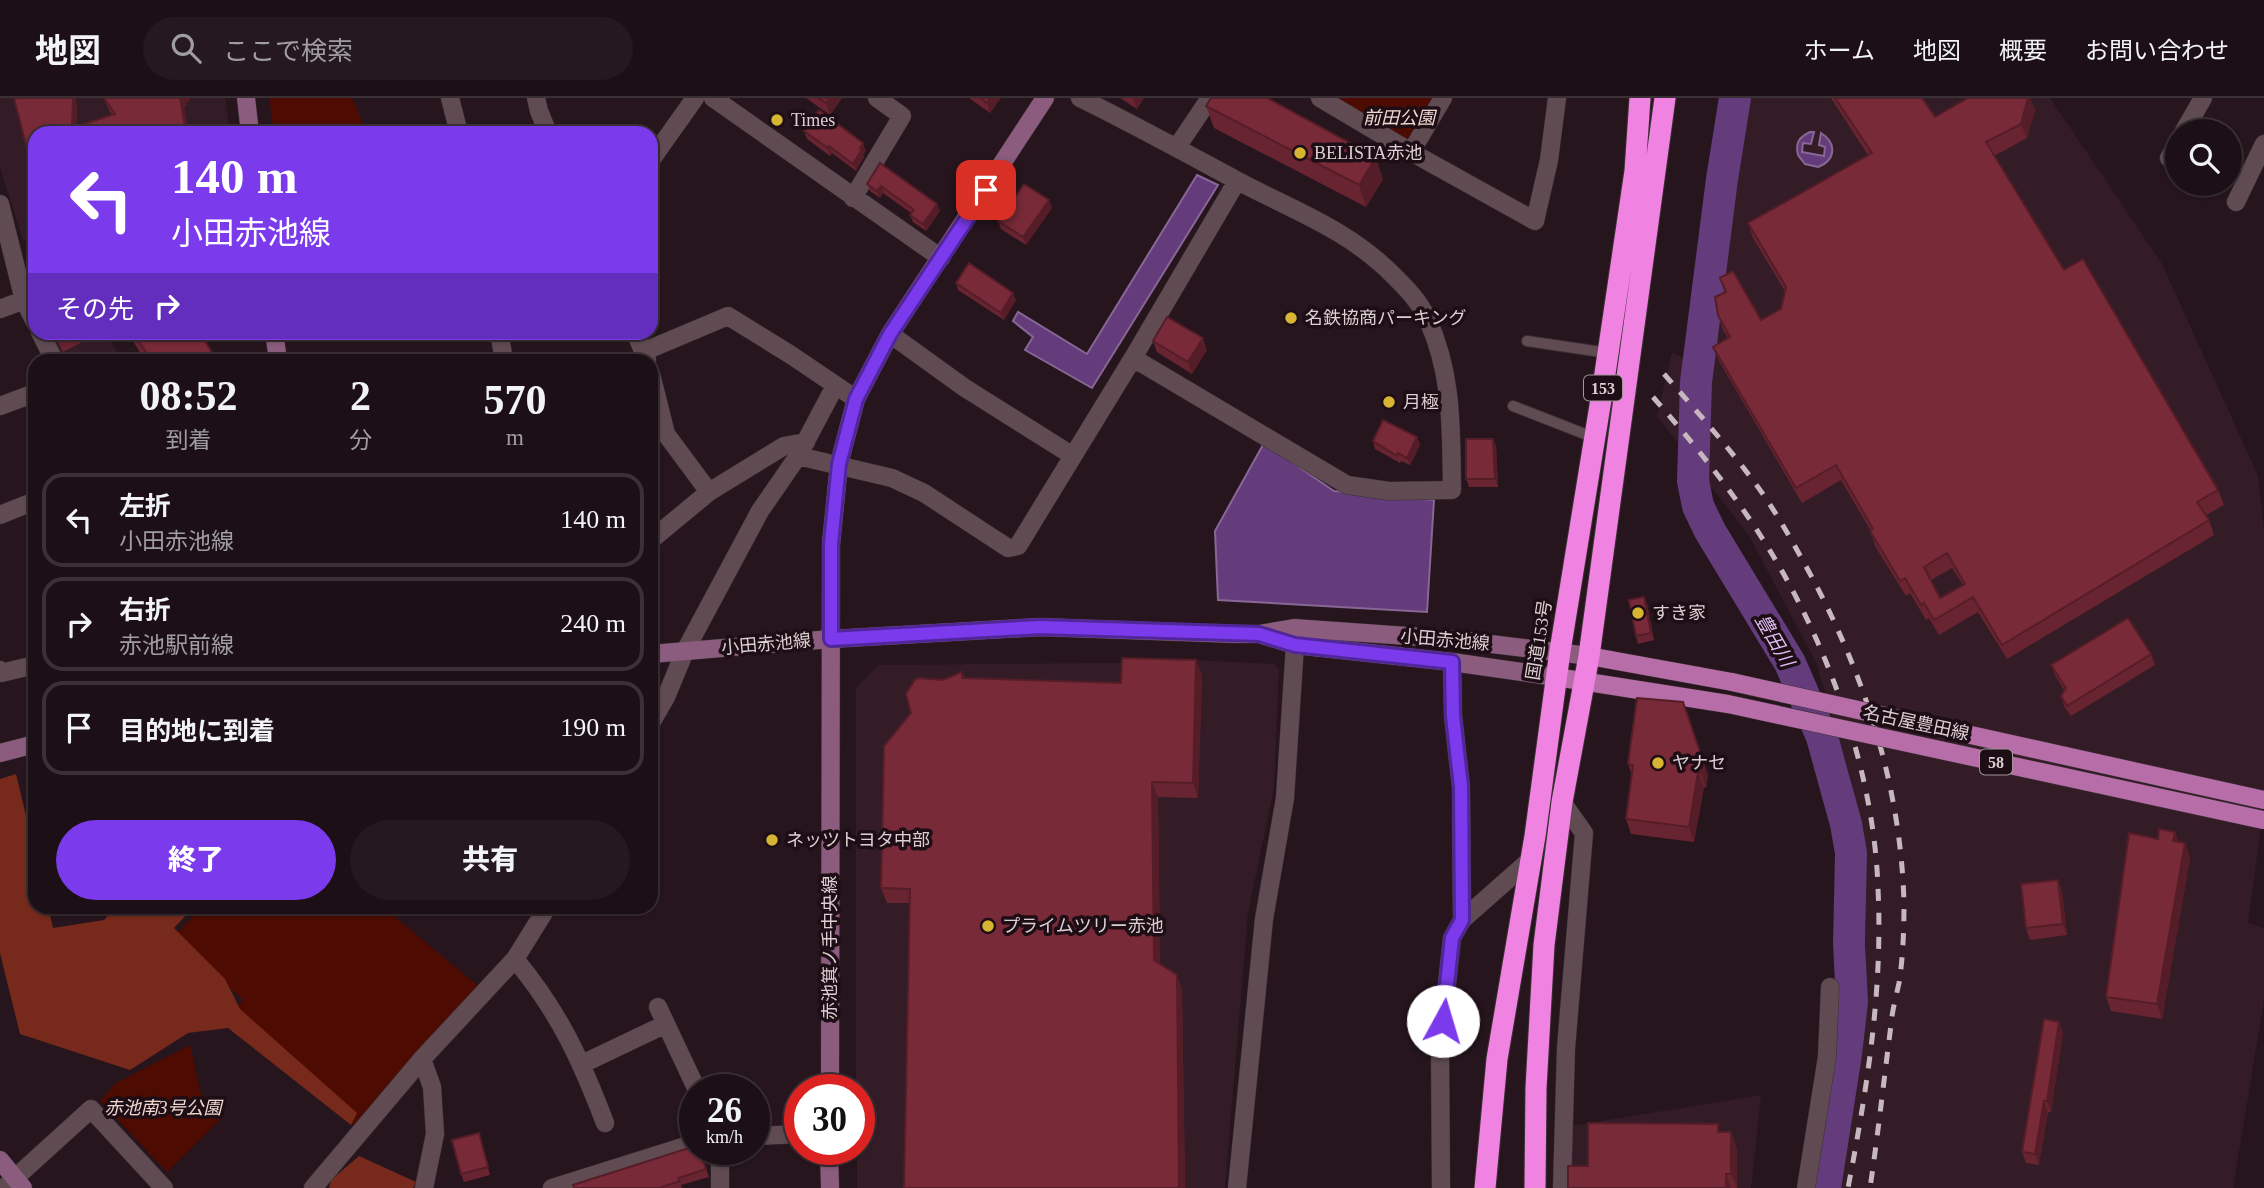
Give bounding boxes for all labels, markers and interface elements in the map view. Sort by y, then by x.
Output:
search box [143,17,633,80]
icon: search [167,29,205,67]
text: 地図 [35,33,101,69]
text: ここで検索 [223,37,353,66]
text: ホーム [1804,38,1875,64]
text: 地図 [1913,38,1961,64]
text: 概要 [1999,38,2047,64]
text: お問い合わせ [2085,38,2229,64]
park label: 前田公園 [1363,108,1438,128]
place label: Times [791,110,835,130]
marker: Times [769,112,785,128]
map controls [2165,119,2242,196]
button: search [2165,119,2242,196]
place label: BELISTA赤池 [1314,143,1423,163]
marker: BELISTA赤池 [1292,145,1308,161]
text: 140 m [171,149,298,204]
icon: left [56,154,147,245]
pin [956,160,1016,220]
icon: arrive [967,171,1005,209]
text: 小田赤池線 [171,215,331,251]
icon: right [148,287,186,325]
text: その先 [56,295,134,324]
place label: 名鉄協商パーキング [1305,308,1466,328]
marker: 名鉄協商パーキング [1283,310,1299,326]
text: 08:52 [140,373,238,419]
text: 2 [350,373,371,419]
road number: 153 [1584,376,1622,400]
text: 570 [484,377,547,423]
place label: 月極 [1403,392,1439,412]
marker: 月極 [1381,394,1397,410]
text: m [506,425,524,450]
text: 到着 [166,428,212,453]
text: 分 [349,428,372,453]
text: 左折 [119,492,171,521]
icon: left [60,501,98,539]
text: 140 m [560,505,626,534]
text: 小田赤池線 [119,529,234,554]
text: 右折 [119,596,171,625]
street label: 国道153号 [1523,598,1555,682]
place label: すき家 [1652,603,1706,623]
icon: right [60,605,98,643]
marker: すき家 [1630,605,1646,621]
text: 240 m [560,609,626,638]
water label: 豊田川 [1751,610,1799,672]
street label: 小田赤池線 [1399,626,1491,654]
street label: 小田赤池線 [720,630,812,658]
text: 赤池駅前線 [119,633,234,658]
street label: 名古屋豊田線 [1861,702,1971,744]
icon: arrive [60,709,98,747]
text: 190 m [560,713,626,742]
text: 目的地に到着 [119,717,275,746]
road number: 58 [1980,750,2012,775]
place label: ヤナセ [1672,753,1726,773]
marker: ヤナセ [1650,755,1666,771]
button: 終了 [56,820,336,900]
button: 共有 [350,820,630,900]
place label: ネッツトヨタ中部 [786,830,930,850]
marker: ネッツトヨタ中部 [764,832,780,848]
street label: 赤池箕ノ手中央線 [820,876,840,1020]
place label: プライムツリー赤池 [1002,916,1164,936]
marker: プライムツリー赤池 [980,918,996,934]
position arrow [1406,984,1480,1058]
speed limit sign: 30 [784,1074,875,1165]
text: 26 [707,1091,742,1130]
park label: 赤池南3号公園 [105,1098,224,1118]
text: km/h [706,1127,743,1147]

